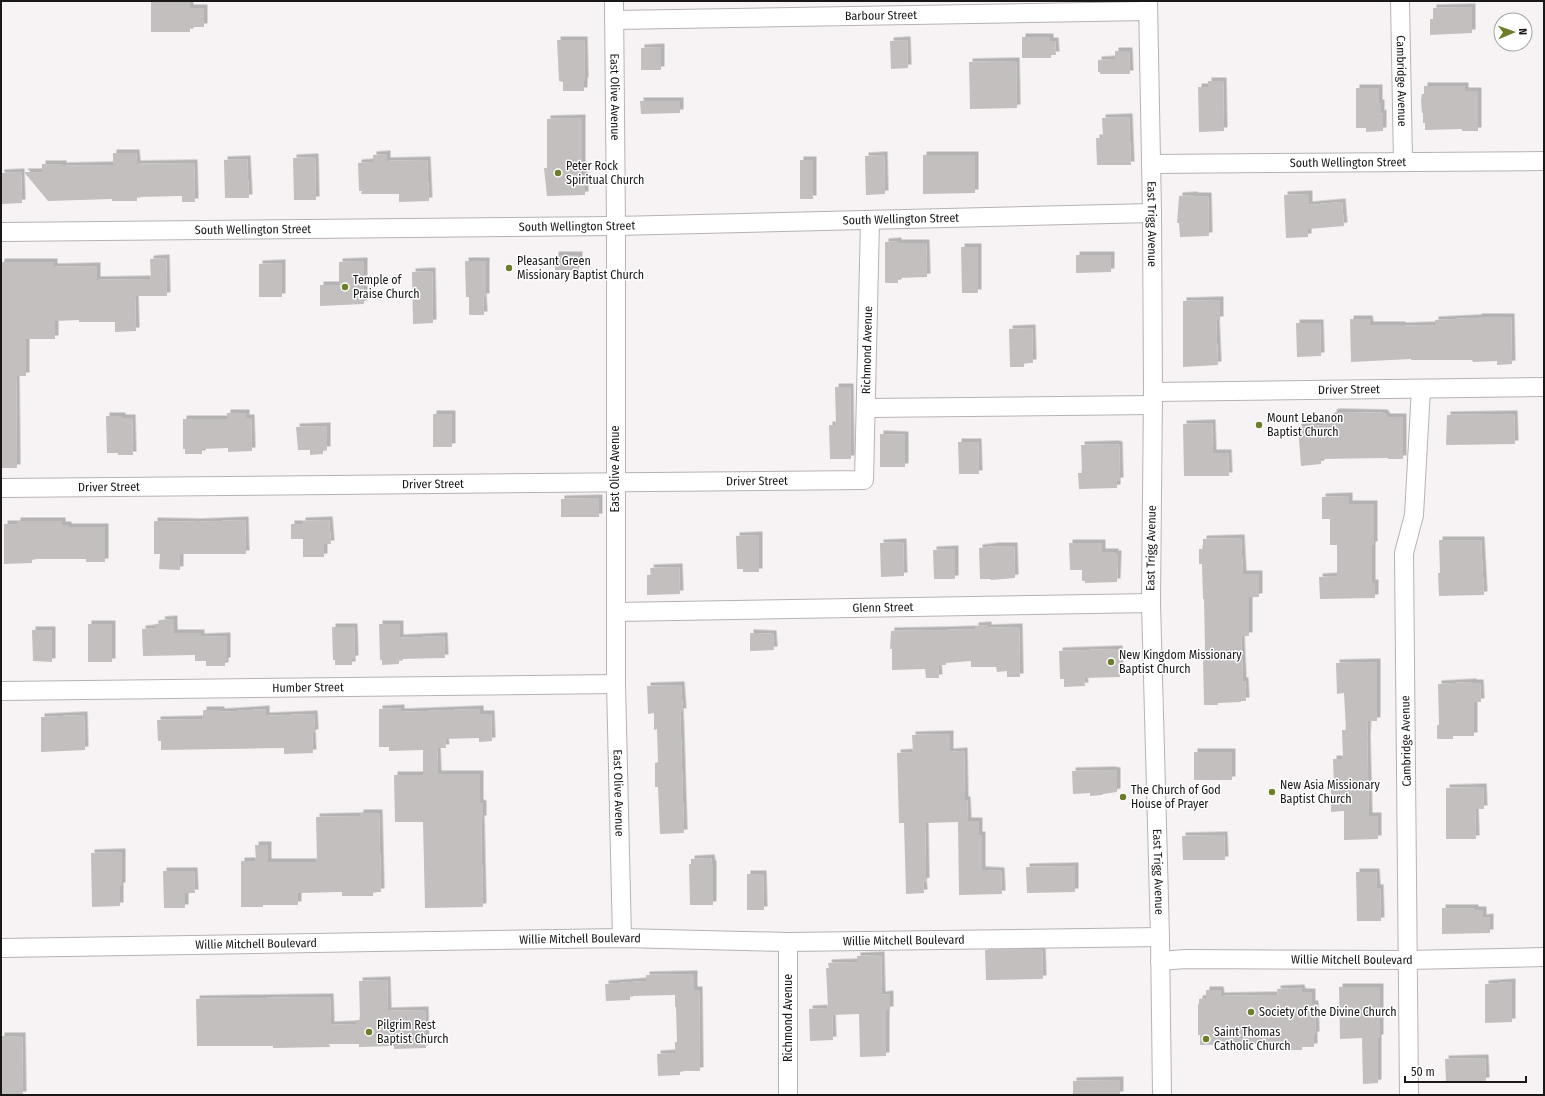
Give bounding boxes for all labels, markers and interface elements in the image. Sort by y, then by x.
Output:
street label: Barbour Street [845,8,917,23]
north arrow [1493,12,1533,52]
text: N [1516,28,1529,35]
street label: Cambridge Avenue [1394,35,1409,127]
street label: East Olive Avenue [607,53,622,141]
street label: South Wellington Street [1290,155,1406,170]
place label: Peter Rock Spiritual Church [566,159,644,187]
marker: Peter Rock Spiritual Church [553,168,563,178]
street label: East Trigg Avenue [1144,181,1159,267]
street label: South Wellington Street [842,211,959,228]
street label: South Wellington Street [519,219,635,234]
street label: South Wellington Street [195,222,311,237]
place label: Pleasant Green Missionary Baptist Church [517,254,644,282]
marker: Pleasant Green Missionary Baptist Church [504,263,514,273]
place label: Temple of Praise Church [353,273,420,301]
marker: Temple of Praise Church [340,282,350,292]
street label: Richmond Avenue [859,306,875,394]
street label: Driver Street [1318,382,1380,397]
place label: Mount Lebanon Baptist Church [1267,411,1343,439]
marker: Mount Lebanon Baptist Church [1254,420,1264,430]
street label: East Olive Avenue [608,425,622,512]
street label: Driver Street [726,474,788,488]
street label: Driver Street [402,477,464,491]
street label: Driver Street [78,480,140,494]
street label: East Trigg Avenue [1143,505,1159,591]
street label: Glenn Street [852,600,914,615]
place label: New Kingdom Missionary Baptist Church [1119,648,1242,676]
marker: New Kingdom Missionary Baptist Church [1106,657,1116,667]
street label: Humber Street [272,680,344,695]
street label: Cambridge Avenue [1398,695,1414,787]
street label: East Olive Avenue [611,749,627,837]
place label: New Asia Missionary Baptist Church [1280,778,1380,806]
place label: The Church of God House of Prayer [1131,783,1221,811]
marker: New Asia Missionary Baptist Church [1267,787,1277,797]
marker: The Church of God House of Prayer [1118,792,1128,802]
street label: East Trigg Avenue [1150,829,1166,915]
street label: Willie Mitchell Boulevard [519,931,641,947]
street label: Willie Mitchell Boulevard [843,933,965,948]
street label: Willie Mitchell Boulevard [195,936,317,952]
street label: Willie Mitchell Boulevard [1291,952,1413,967]
street label: Richmond Avenue [781,974,795,1062]
place label: Society of the Divine Church [1259,1005,1397,1019]
marker: Society of the Divine Church [1246,1007,1256,1017]
place label: Pilgrim Rest Baptist Church [377,1018,449,1046]
place label: Saint Thomas Catholic Church [1214,1025,1290,1053]
marker: Pilgrim Rest Baptist Church [364,1027,374,1037]
marker: Saint Thomas Catholic Church [1201,1034,1211,1044]
scale bar [1405,1058,1526,1084]
text: 50 m [1411,1065,1435,1079]

